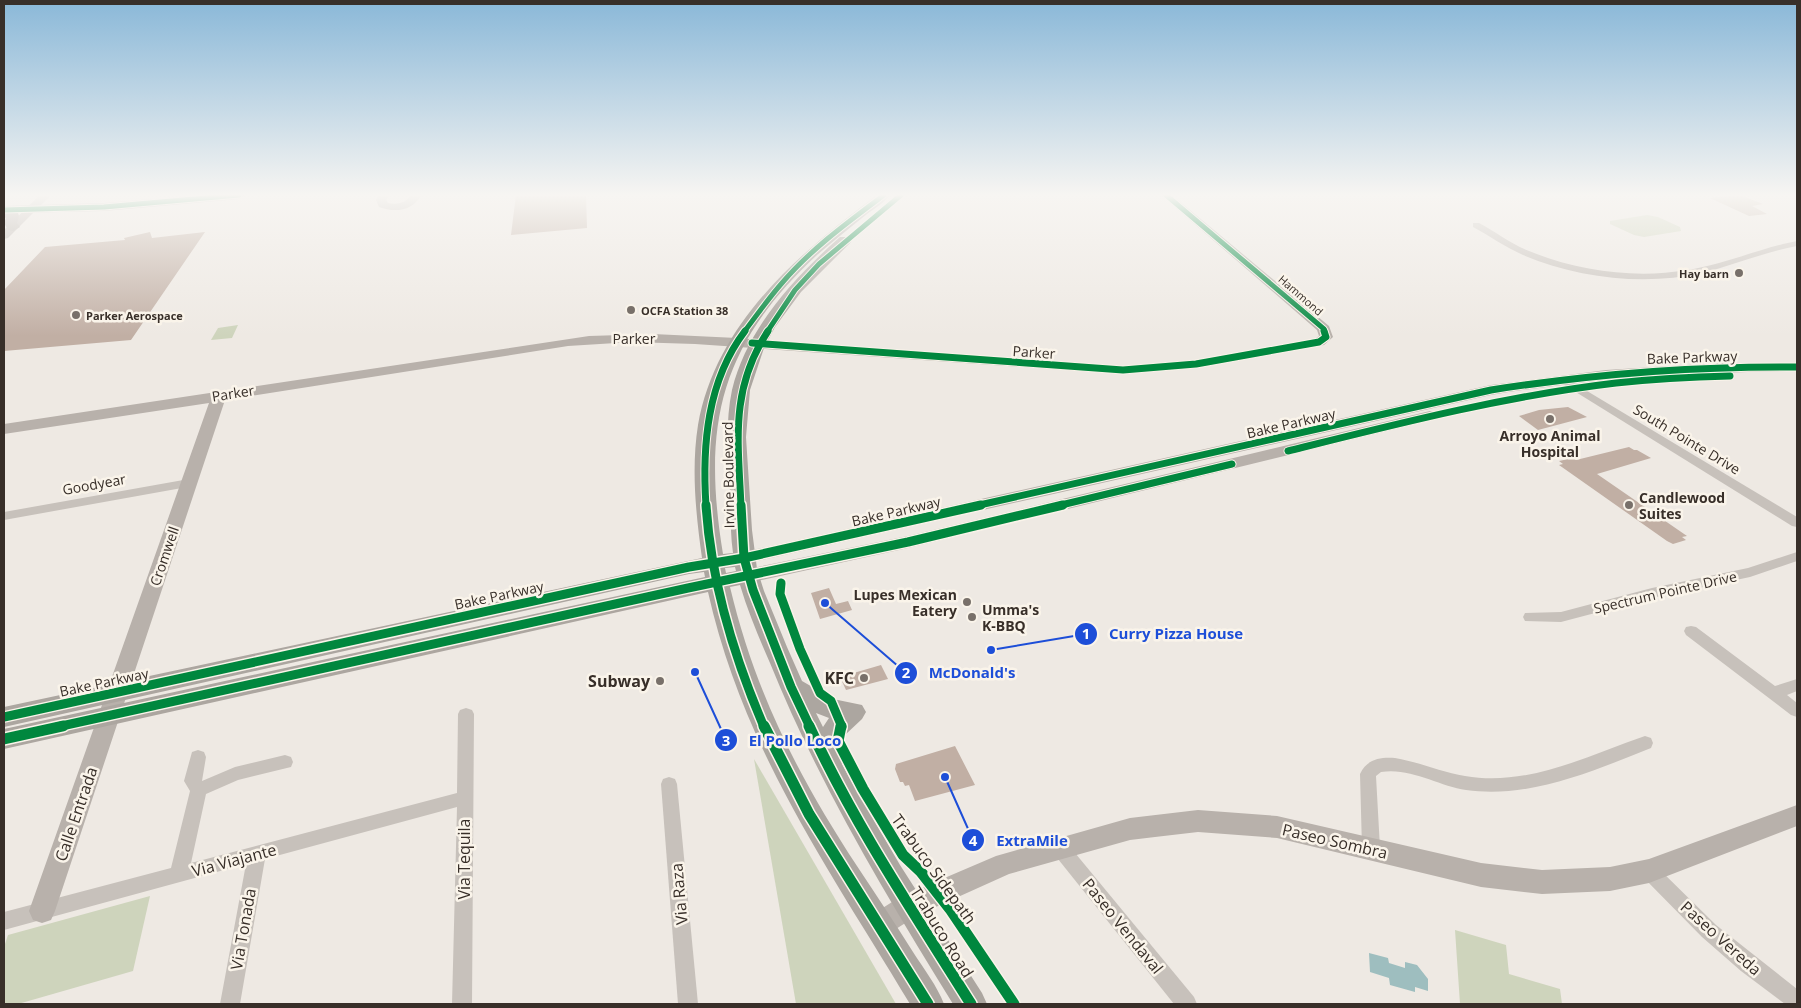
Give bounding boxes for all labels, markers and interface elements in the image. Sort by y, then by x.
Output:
place label: Hay barn [1679,266,1729,281]
marker: Hay barn [1733,267,1745,279]
street label: Hammond [1275,271,1327,319]
place label: OCFA Station 38 [641,303,728,318]
marker: OCFA Station 38 [625,304,637,316]
place label: Parker Aerospace [86,308,183,323]
marker: Parker Aerospace [70,309,82,321]
street label: Parker [613,329,656,348]
street label: Parker [1012,341,1056,363]
street label: Bake Parkway [1646,346,1739,368]
street label: Parker [210,380,256,406]
street label: South Pointe Drive [1630,400,1744,479]
street label: Bake Parkway [1245,403,1338,442]
marker: Arroyo Animal Hospital [1544,413,1556,425]
street label: Irvine Boulevard [718,421,738,529]
place label: Arroyo Animal Hospital [1500,426,1600,461]
street label: Goodyear [61,469,127,499]
place label: Candlewood Suites [1639,488,1725,523]
street label: Bake Parkway [850,491,943,530]
marker: Candlewood Suites [1623,499,1635,511]
street label: Cromwell [145,524,183,588]
street label: Spectrum Pointe Drive [1592,566,1739,618]
street label: Bake Parkway [453,576,546,614]
place label: Lupes Mexican Eatery [853,585,957,620]
marker: Lupes Mexican Eatery [961,596,973,608]
place label: Umma's K-BBQ [982,600,1039,635]
marker: Umma's K-BBQ [966,611,978,623]
callout: Curry Pizza House [1074,619,1253,649]
text: 1 [1082,623,1090,643]
text: Curry Pizza House [1109,623,1243,643]
callout: McDonald's [894,658,1025,688]
text: 2 [902,662,911,682]
text: McDonald's [929,662,1015,682]
street label: Bake Parkway [58,663,151,701]
place label: KFC [824,667,854,689]
place label: Subway [588,670,651,692]
marker: KFC [858,672,870,684]
marker: Subway [654,675,666,687]
callout: El Pollo Loco [714,725,852,755]
text: 3 [722,730,730,750]
text: El Pollo Loco [749,730,841,750]
street label: Calle Entrada [50,764,102,864]
street label: Trabuco Sidepath [887,810,981,928]
street label: Paseo Sombra [1280,818,1390,864]
street label: Via Tequila [453,819,475,900]
callout: ExtraMile [961,825,1078,855]
text: 4 [969,830,978,850]
text: ExtraMile [996,830,1068,850]
street label: Via Viajante [189,838,279,882]
street label: Via Raza [665,862,693,926]
street label: Paseo Vendaval [1078,874,1168,978]
street label: Trabuco Road [905,882,979,982]
street label: Via Tonada [225,886,261,972]
street label: Paseo Vereda [1676,896,1766,980]

